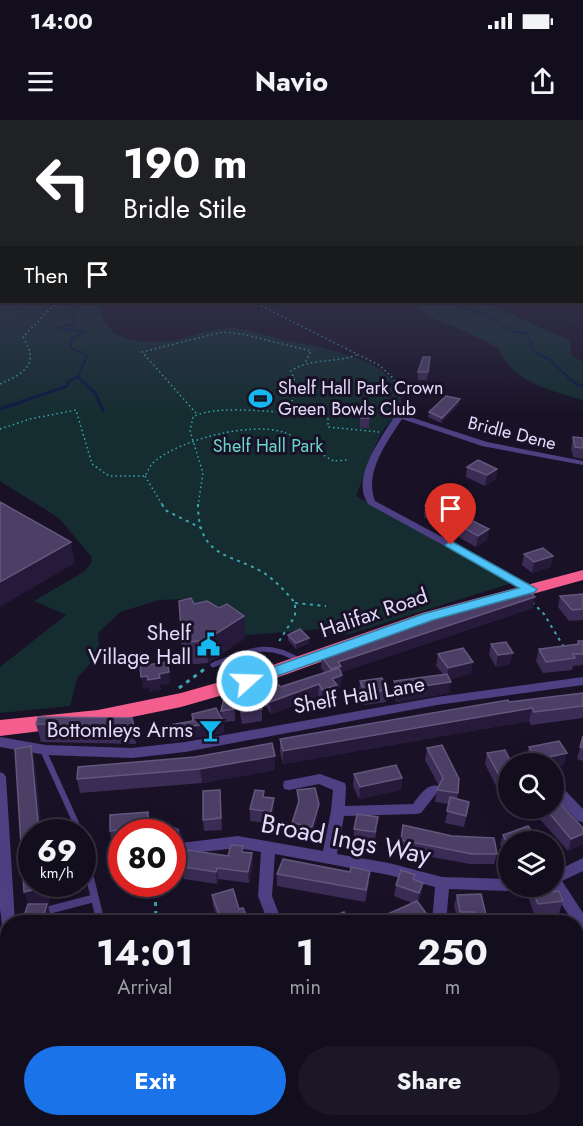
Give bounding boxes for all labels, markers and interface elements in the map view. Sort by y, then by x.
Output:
text: 14:00 [30,5,93,37]
text: Navio [255,62,328,101]
icon: menu [24,65,57,98]
icon: share [526,65,559,98]
text: 190 m [123,133,247,194]
icon: left [24,144,102,222]
text: Bridle Stile [123,189,246,228]
icon: arrive [81,258,114,291]
text: Then [24,259,69,291]
place label: Shelf Hall Park Crown Green Bowls Club [278,375,443,422]
sports icon: Shelf Hall Park Crown Green Bowls Club [247,385,273,411]
street label: Bridle Dene [465,409,559,457]
park label: Shelf Hall Park [213,433,323,459]
pin [425,483,476,545]
icon: arrive [434,492,467,525]
street label: Halifax Road [316,581,432,645]
place label: Shelf Village Hall [88,618,192,672]
public building icon: Shelf Village Hall [196,632,222,658]
position arrow [215,649,279,713]
street label: Shelf Hall Lane [291,669,427,721]
place label: Bottomleys Arms [47,715,193,745]
bar icon: Bottomleys Arms [198,717,224,743]
map controls [498,753,564,897]
button: search [498,753,564,819]
street label: Broad Ings Way [258,804,435,874]
speed limit sign: 80 [108,819,186,897]
text: 69 [37,829,77,872]
button: layers [498,831,564,897]
text: km/h [40,862,74,884]
text: 14:01 [96,926,193,978]
text: 1 [296,926,314,978]
text: 250 [417,926,488,978]
text: Arrival [117,973,172,1002]
text: min [290,973,321,1002]
text: m [445,973,460,1002]
button: Exit [24,1046,286,1115]
button: Share [298,1046,560,1115]

